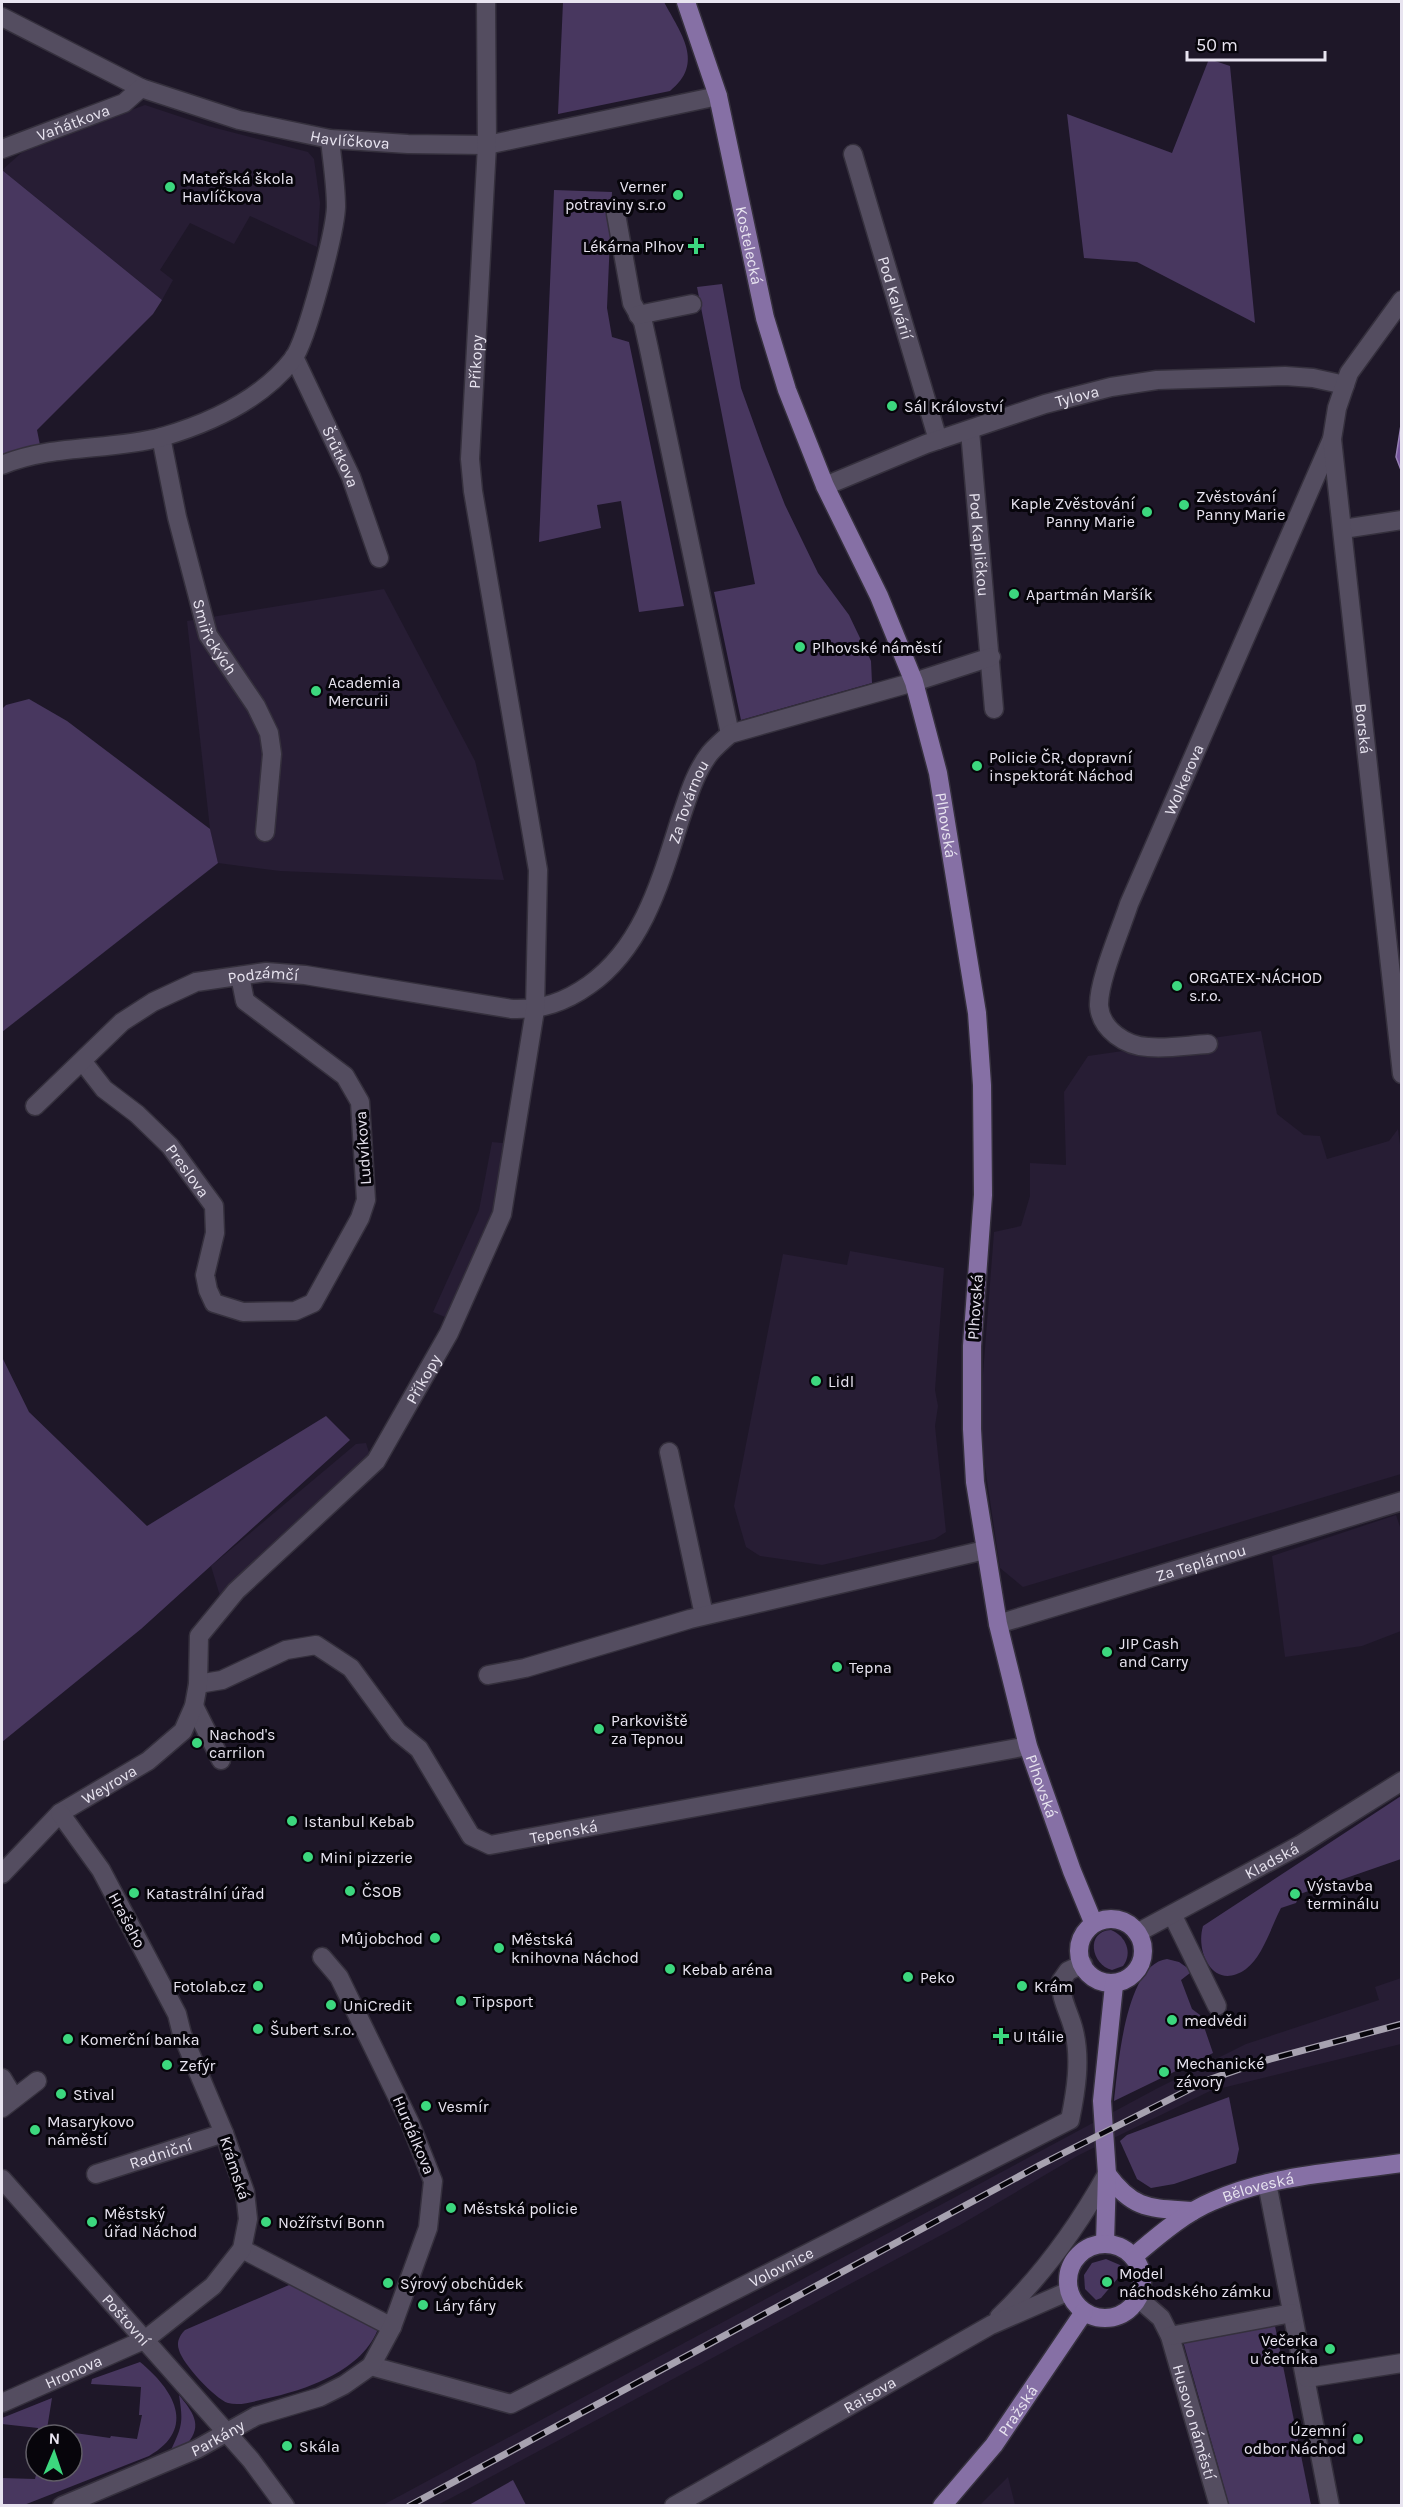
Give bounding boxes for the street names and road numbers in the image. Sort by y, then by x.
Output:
street label: Vaňátkova [34,100,112,145]
street label: Havlíčkova [308,126,390,152]
street label: Kostelecká [732,204,767,286]
street label: Pod Kalvárií [874,254,917,342]
street label: Příkopy [464,334,486,389]
street label: Tylova [1053,381,1101,410]
street label: Šrůtkova [318,423,363,490]
street label: Pod Kapličkou [966,492,994,597]
street label: Smiřických [189,597,241,678]
street label: Borská [1352,702,1376,755]
street label: Wolkerova [1159,741,1207,818]
street label: Za Továrnou [664,756,713,846]
street label: Plhovská [932,791,961,859]
street label: Podzámčí [226,962,300,987]
street label: Ludvíkova [351,1110,375,1186]
street label: Preslova [162,1140,214,1201]
street label: Plhovská [963,1273,987,1341]
street label: Příkopy [401,1350,445,1407]
street label: Za Teplárnou [1153,1540,1248,1585]
street label: Plhovská [1022,1752,1062,1820]
street label: Weyrova [78,1760,140,1808]
street label: Tepenská [528,1816,599,1847]
street label: Kladská [1241,1838,1302,1883]
street label: Hrašeho [104,1889,150,1951]
street label: Hurdálkova [389,2093,439,2177]
street label: Radniční [127,2134,195,2172]
street label: Krámská [216,2134,254,2202]
street label: Běloveská [1219,2168,1296,2206]
street label: Volovnice [746,2243,816,2291]
street label: Poštovní [99,2290,155,2350]
street label: Hronova [42,2350,105,2392]
street label: Husovo náměstí [1169,2362,1220,2482]
street label: Raisova [840,2372,899,2417]
street label: Pražská [994,2381,1041,2439]
street label: Parkány [188,2415,248,2460]

